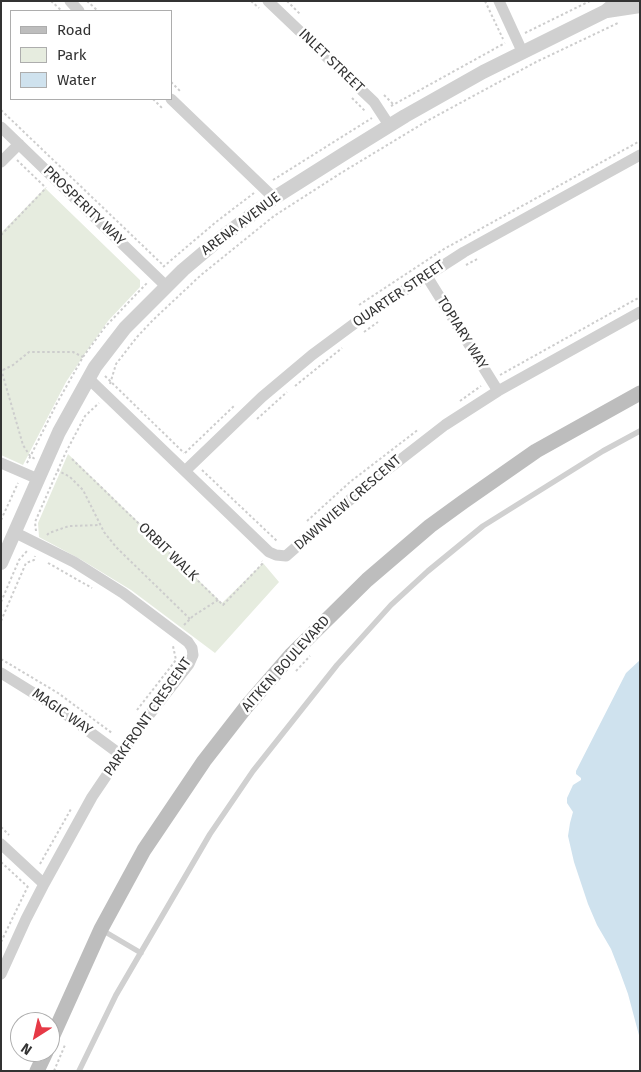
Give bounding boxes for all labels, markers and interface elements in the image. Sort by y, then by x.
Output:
legend [10,10,172,100]
text: Road [57,21,92,39]
street label: INLET STREET [295,26,367,96]
text: Park [57,46,87,64]
text: Water [57,71,96,89]
street label: PROSPERITY WAY [40,163,128,249]
street label: ARENA AVENUE [198,189,284,259]
street label: QUARTER STREET [350,257,448,331]
street label: TOPIARY WAY [433,293,491,373]
street label: DAWNVIEW CRESCENT [291,452,405,554]
street label: ORBIT WALK [135,519,201,585]
street label: AITKEN BOULEVARD [238,613,334,715]
street label: PARKFRONT CRESCENT [101,654,195,780]
street label: MAGIC WAY [29,685,95,739]
north arrow [10,1012,60,1062]
text: N [18,1039,35,1059]

